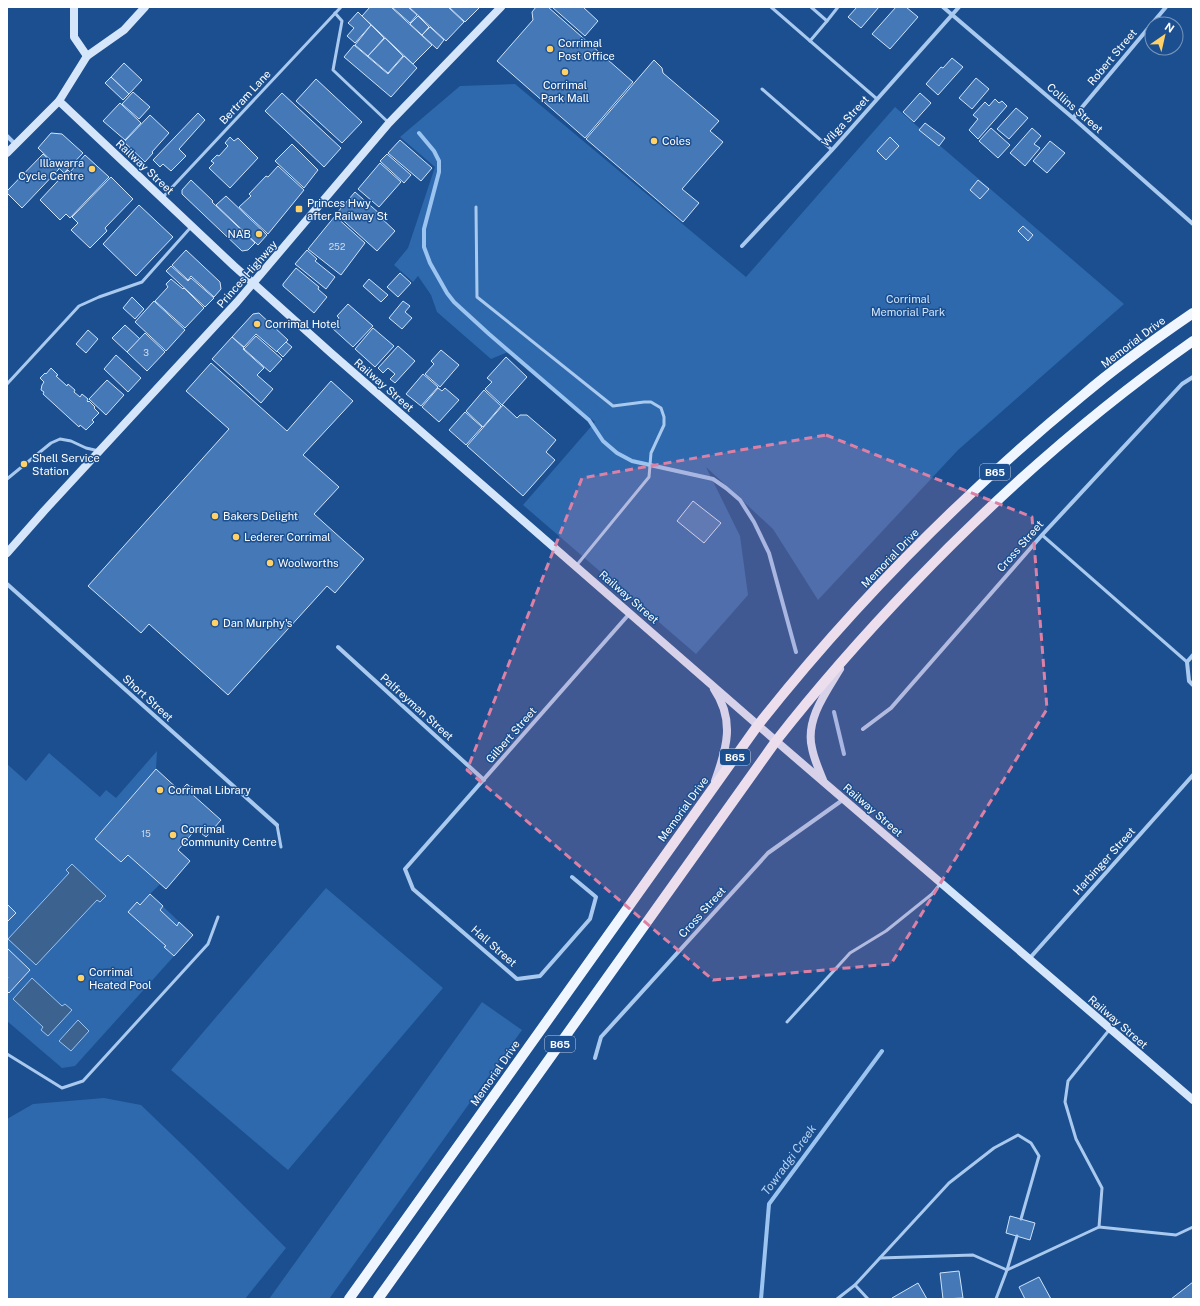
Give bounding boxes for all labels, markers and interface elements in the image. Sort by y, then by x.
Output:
north arrow [1144,16,1184,56]
text: N [1163,20,1177,35]
street label: Robert Street [1085,27,1139,87]
place label: Corrimal Post Office [558,37,615,62]
marker: Corrimal Post Office [545,44,555,54]
marker: Corrimal Park Mall [560,67,570,77]
street label: Bertram Lane [217,68,273,126]
place label: Corrimal Park Mall [541,79,589,104]
street label: Collins Street [1045,81,1105,135]
street label: Wilga Street [819,93,871,149]
place label: Coles [662,135,691,147]
marker: Coles [649,136,659,146]
street label: Railway Street [114,137,176,197]
place label: Illawarra Cycle Centre [18,157,84,182]
marker: Illawarra Cycle Centre [87,164,97,174]
place label: Princes Hwy after Railway St [307,197,388,222]
marker: Princes Hwy after Railway St [294,204,304,214]
place label: NAB [228,228,251,240]
marker: NAB [254,229,264,239]
street label: Princes Highway [215,238,280,310]
house number: 252 [329,241,345,252]
park label: Corrimal Memorial Park [871,293,945,318]
street label: Memorial Drive [1099,314,1167,370]
place label: Corrimal Hotel [265,318,340,330]
marker: Corrimal Hotel [252,319,262,329]
house number: 3 [143,347,149,358]
street label: Railway Street [352,356,416,414]
place label: Shell Service Station [32,452,100,477]
marker: Shell Service Station [19,459,29,469]
road number: B65 [980,464,1010,480]
place label: Bakers Delight [223,510,298,522]
marker: Bakers Delight [210,511,220,521]
street label: Cross Street [995,518,1045,574]
street label: Memorial Drive [859,526,921,590]
place label: Lederer Corrimal [244,531,331,543]
marker: Lederer Corrimal [231,532,241,542]
place label: Woolworths [278,557,339,569]
marker: Woolworths [265,558,275,568]
street label: Railway Street [597,568,661,626]
place label: Dan Murphy's [223,617,293,629]
marker: Dan Murphy's [210,618,220,628]
street label: Palfreyman Street [378,671,456,743]
street label: Short Street [121,672,175,724]
street label: Gilbert Street [483,705,539,765]
road number: B65 [720,749,750,765]
street label: Memorial Drive [655,774,711,844]
street label: Railway Street [841,781,905,839]
place label: Corrimal Library [168,784,251,796]
marker: Corrimal Library [155,785,165,795]
place label: Corrimal Community Centre [181,823,277,848]
street label: Harbinger Street [1071,825,1137,897]
house number: 15 [141,828,151,839]
marker: Corrimal Community Centre [168,830,178,840]
street label: Cross Street [676,884,728,940]
street label: Hall Street [469,923,519,969]
place label: Corrimal Heated Pool [89,966,152,991]
marker: Corrimal Heated Pool [76,973,86,983]
street label: Railway Street [1086,993,1150,1051]
road number: B65 [545,1036,575,1052]
street label: Memorial Drive [468,1038,522,1108]
water label: Towradgi Creek [759,1122,820,1198]

